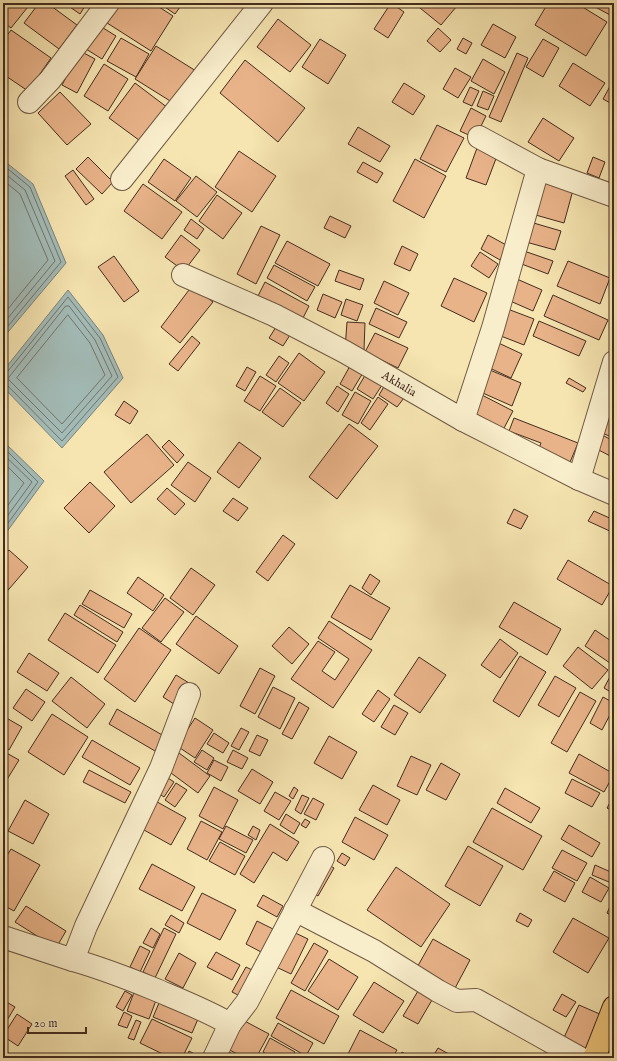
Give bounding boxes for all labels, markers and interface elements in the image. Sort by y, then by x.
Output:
street label: Akhalia [378,367,420,401]
scale bar [28,1009,86,1035]
text: 20 m [34,1016,57,1031]

